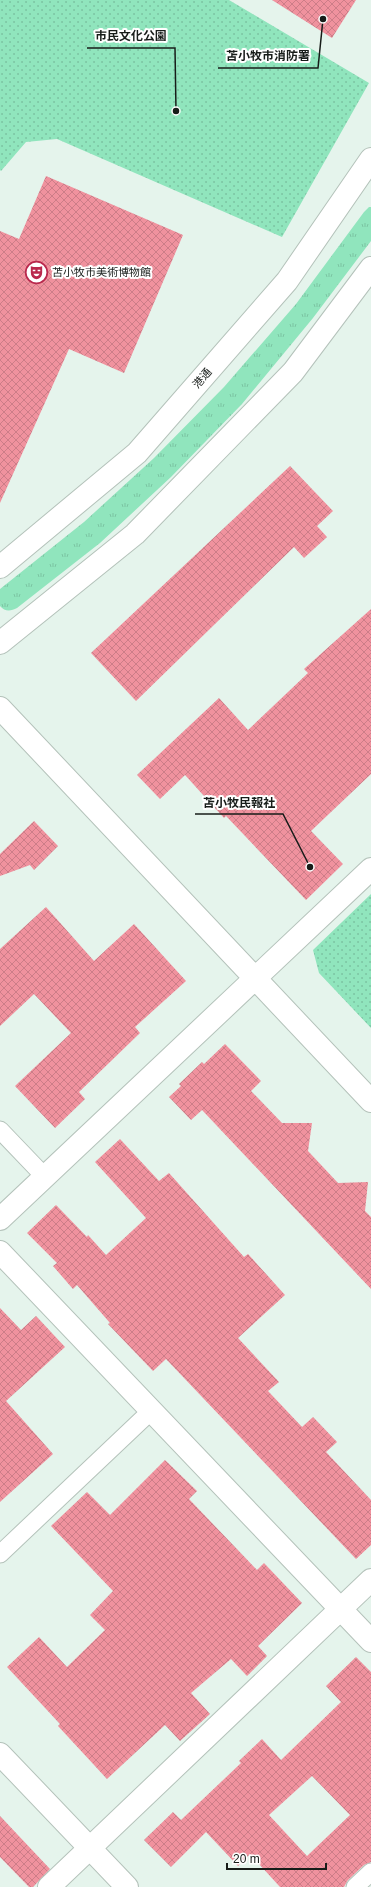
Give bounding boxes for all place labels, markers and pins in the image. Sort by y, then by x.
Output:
callout: 市民文化公園 [87,24,175,48]
callout: 苫小牧市消防署 [218,44,318,68]
theatre icon: 苫小牧市美術博物館 [24,259,50,285]
place label: 苫小牧市美術博物館 [52,266,151,278]
callout: 苫小牧民報社 [195,790,283,814]

